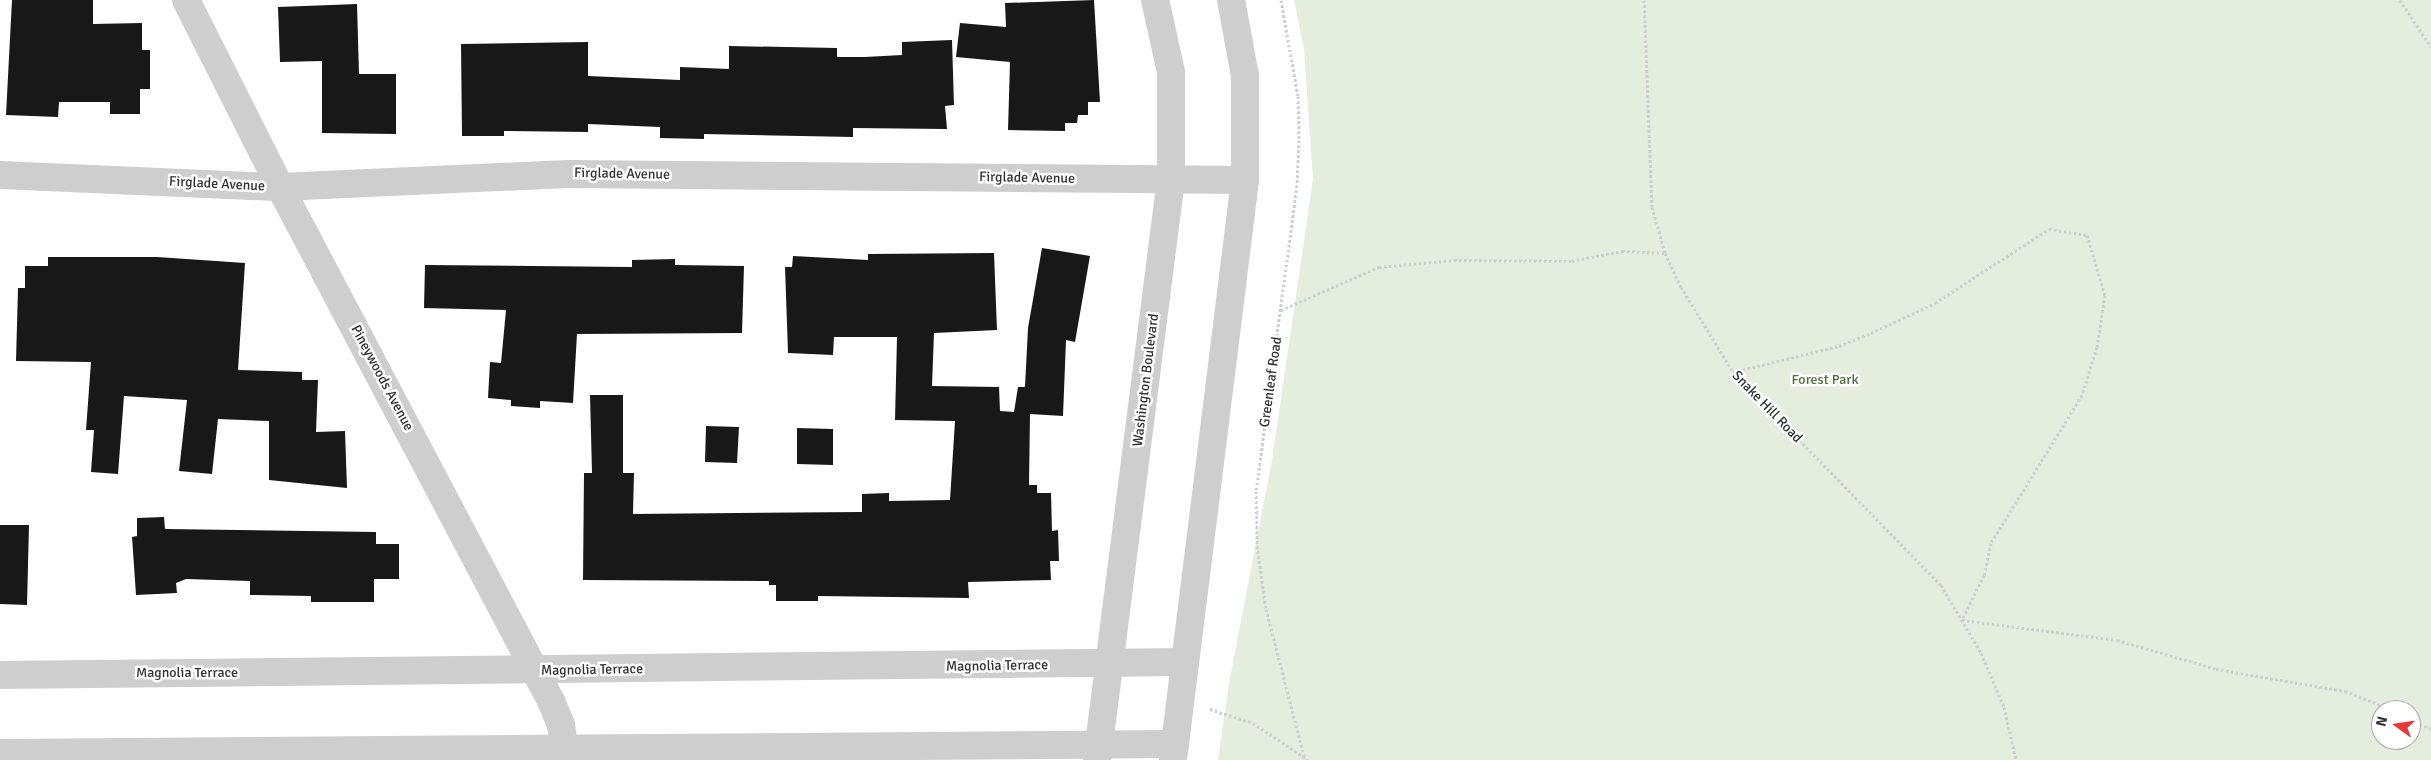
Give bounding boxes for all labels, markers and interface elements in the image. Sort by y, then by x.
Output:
street label: Firglade Avenue [574,165,670,183]
street label: Firglade Avenue [979,169,1075,187]
street label: Firglade Avenue [169,173,265,195]
street label: Washington Boulevard [1130,313,1162,447]
street label: Pineywoods Avenue [347,322,417,434]
street label: Greenleaf Road [1256,336,1286,428]
street label: Snake Hill Road [1728,367,1806,447]
park label: Forest Park [1791,372,1859,388]
street label: Magnolia Terrace [946,657,1048,675]
street label: Magnolia Terrace [541,661,643,679]
street label: Magnolia Terrace [136,665,238,681]
north arrow [2371,700,2421,750]
text: N [2373,715,2391,728]

